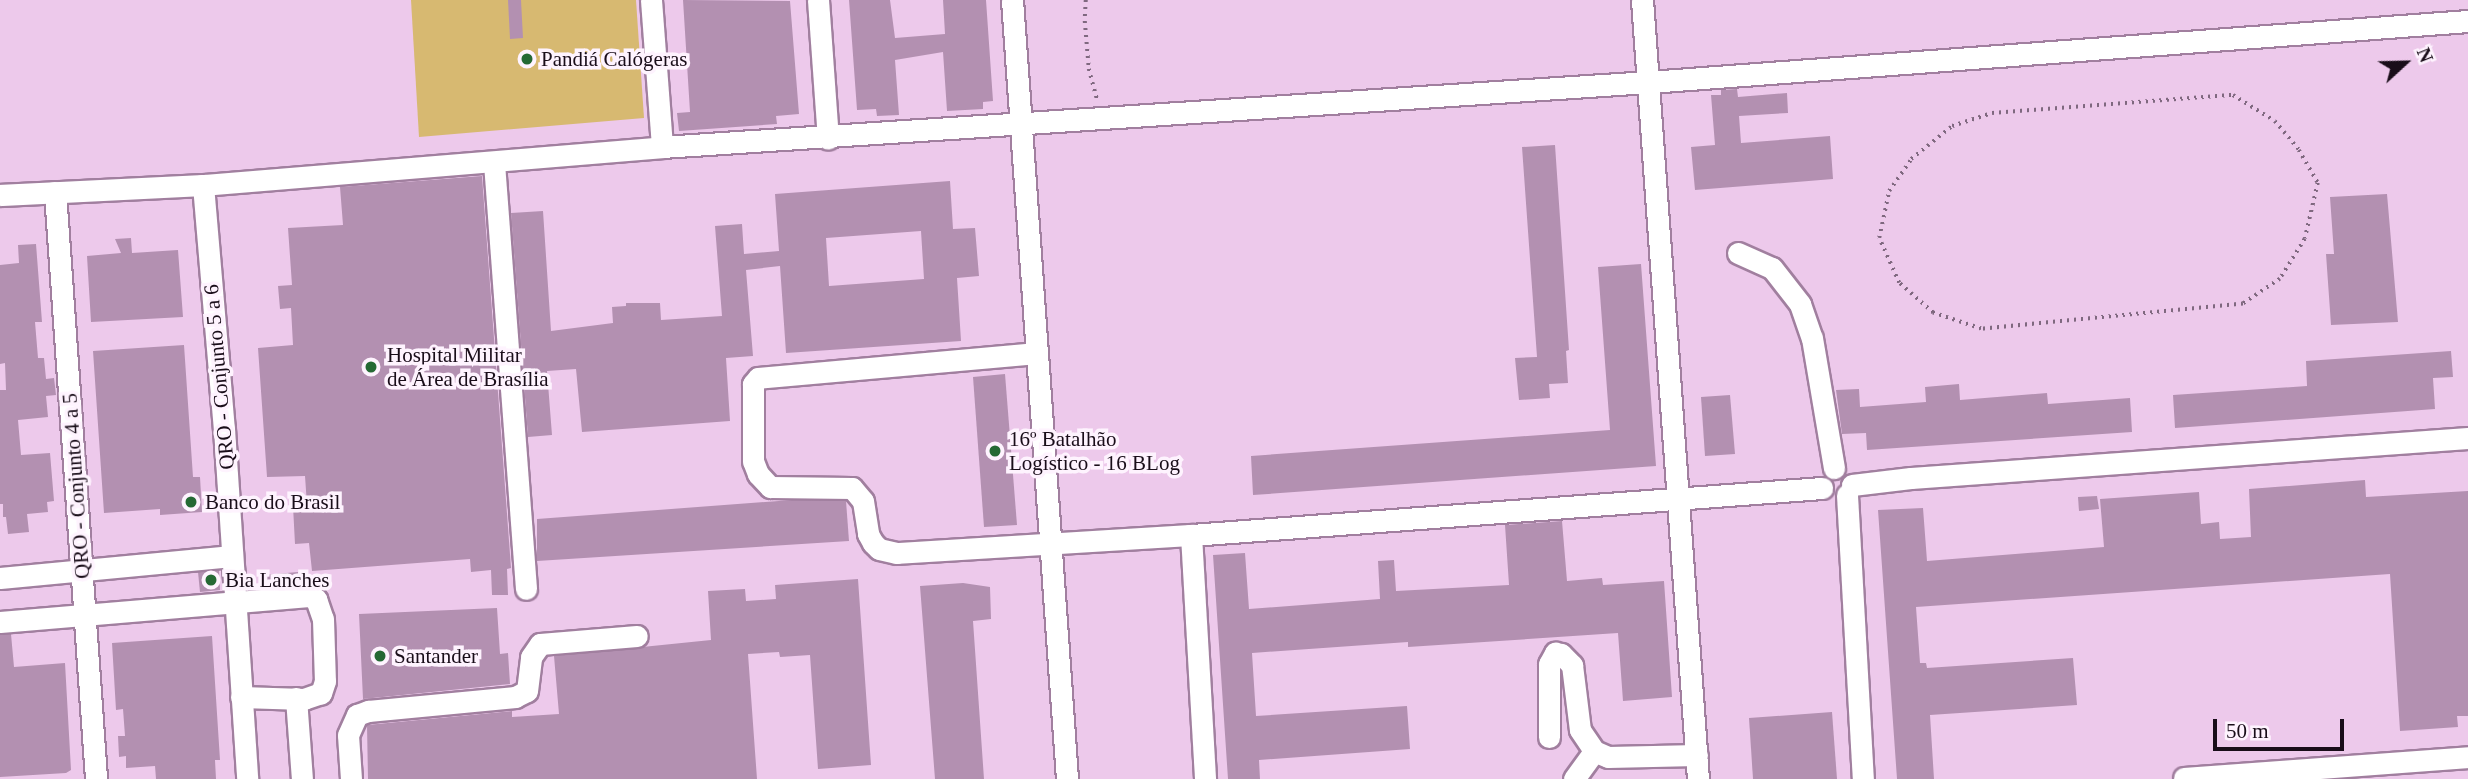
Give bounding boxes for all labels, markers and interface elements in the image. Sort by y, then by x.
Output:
north arrow [2370,28,2440,98]
text: N [2413,45,2437,65]
place label: Pandiá Calógeras [541,46,687,72]
marker: Pandiá Calógeras [519,51,535,67]
street label: QRO - Conjunto 5 a 6 [198,283,240,471]
place label: Hospital Militar de Área de Brasília [387,342,549,392]
marker: Hospital Militar de Área de Brasília [361,357,381,377]
street label: QRO - Conjunto 4 a 5 [57,392,95,580]
place label: 16º Batalhão Logístico - 16 BLog [1009,426,1180,476]
marker: 16º Batalhão Logístico - 16 BLog [987,443,1003,459]
place label: Banco do Brasil [205,489,340,515]
marker: Banco do Brasil [183,494,199,510]
place label: Bia Lanches [225,567,329,593]
marker: Bia Lanches [203,572,219,588]
place label: Santander [394,643,478,669]
marker: Santander [372,648,388,664]
scale bar [2216,706,2347,750]
text: 50 m [2226,719,2269,743]

